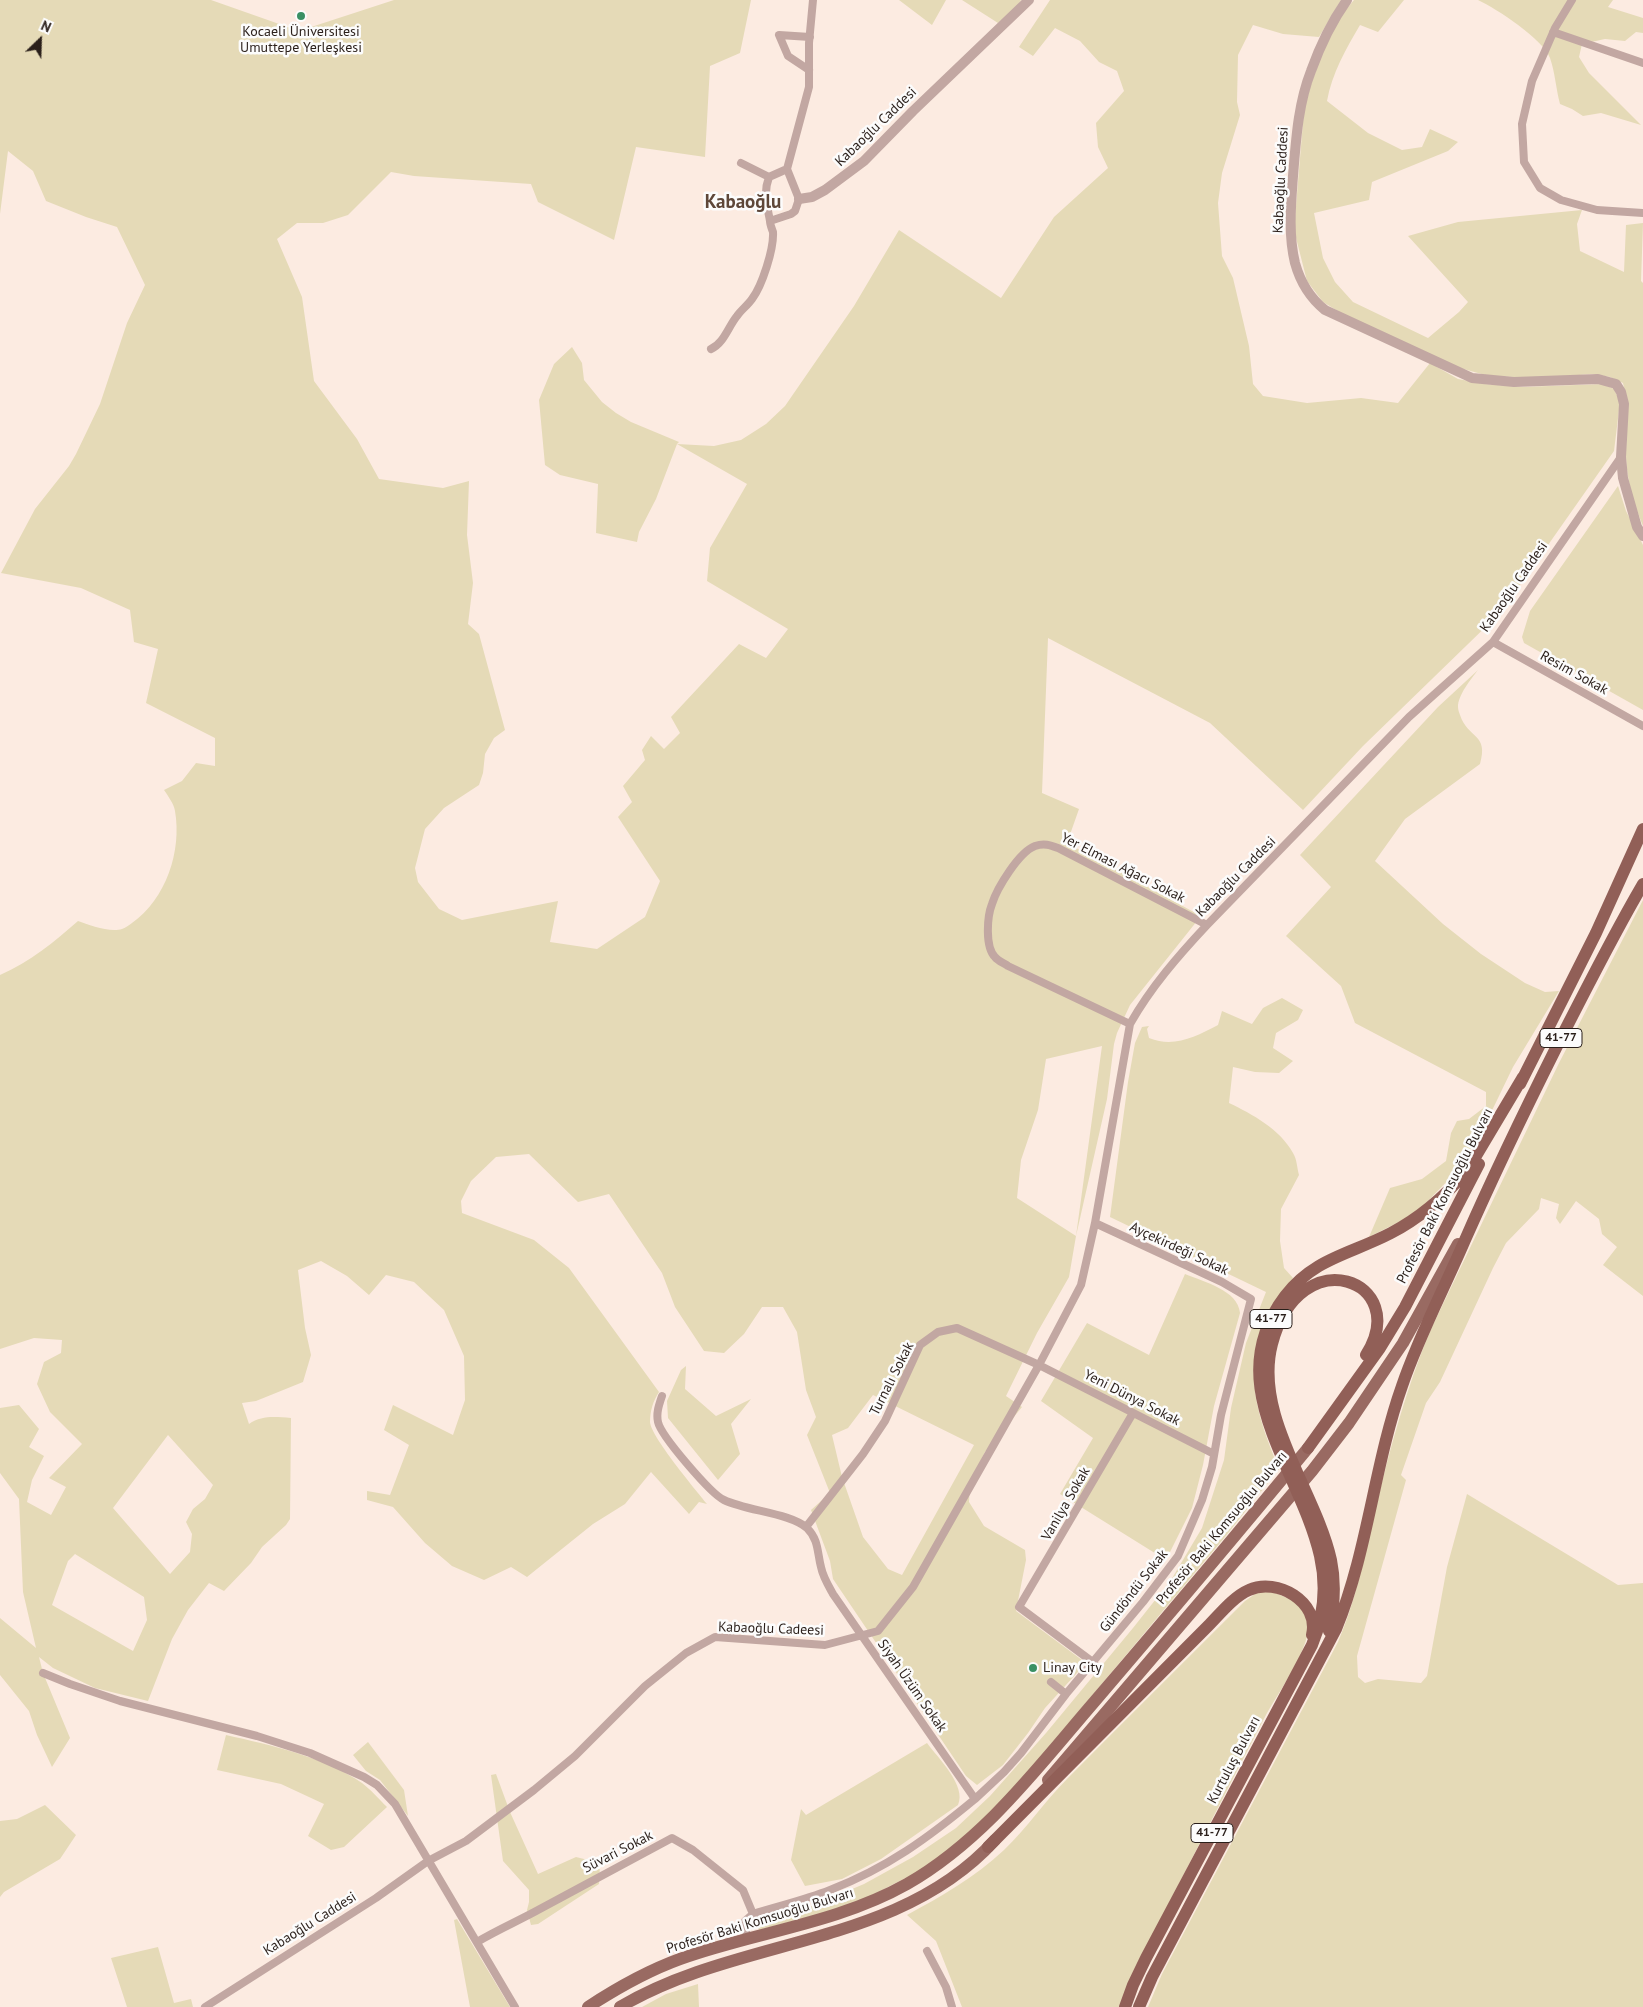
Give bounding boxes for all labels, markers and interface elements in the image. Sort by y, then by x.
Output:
marker: Kocaeli Üniversitesi Umuttepe Yerleşkesi [295,10,307,22]
north arrow [15,15,65,65]
text: N [38,16,54,36]
place label: Kocaeli Üniversitesi Umuttepe Yerleşkesi [240,24,362,56]
street label: Kabaoğlu Caddesi [832,84,920,170]
street label: Kabaoğlu Caddesi [1270,126,1292,234]
district label: Kabaoğlu [705,192,781,214]
street label: Kabaoğlu Caddesi [1477,539,1551,635]
street label: Resim Sokak [1537,648,1611,698]
street label: Yer Elması Ağacı Sokak [1058,829,1188,907]
street label: Kabaoğlu Caddesi [1192,833,1280,921]
road number: 41-77 [1540,1028,1582,1048]
street label: Profesör Baki Komsuoğlu Bulvarı [1393,1105,1497,1287]
street label: Ayçekirdeği Sokak [1127,1219,1231,1279]
road number: 41-77 [1250,1310,1292,1328]
street label: Turnalı Sokak [866,1340,918,1418]
street label: Yeni Dünya Sokak [1081,1367,1183,1429]
street label: Profesör Baki Komsuoğlu Bulvarı [1153,1448,1291,1608]
street label: Vanilya Sokak [1038,1464,1094,1544]
street label: Gündöndü Sokak [1096,1546,1172,1636]
street label: Kabaoğlu Cadeesi [718,1619,824,1639]
street label: Siyah Üzüm Sokak [874,1636,950,1736]
place label: Linay City [1043,1660,1102,1676]
marker: Linay City [1027,1662,1039,1674]
street label: Kurtuluş Bulvarı [1204,1713,1264,1807]
road number: 41-77 [1191,1824,1233,1842]
street label: Süvari Sokak [580,1827,656,1877]
street label: Profesör Baki Komsuoğlu Bulvarı [664,1885,856,1957]
street label: Kabaoğlu Caddesi [260,1889,360,1959]

